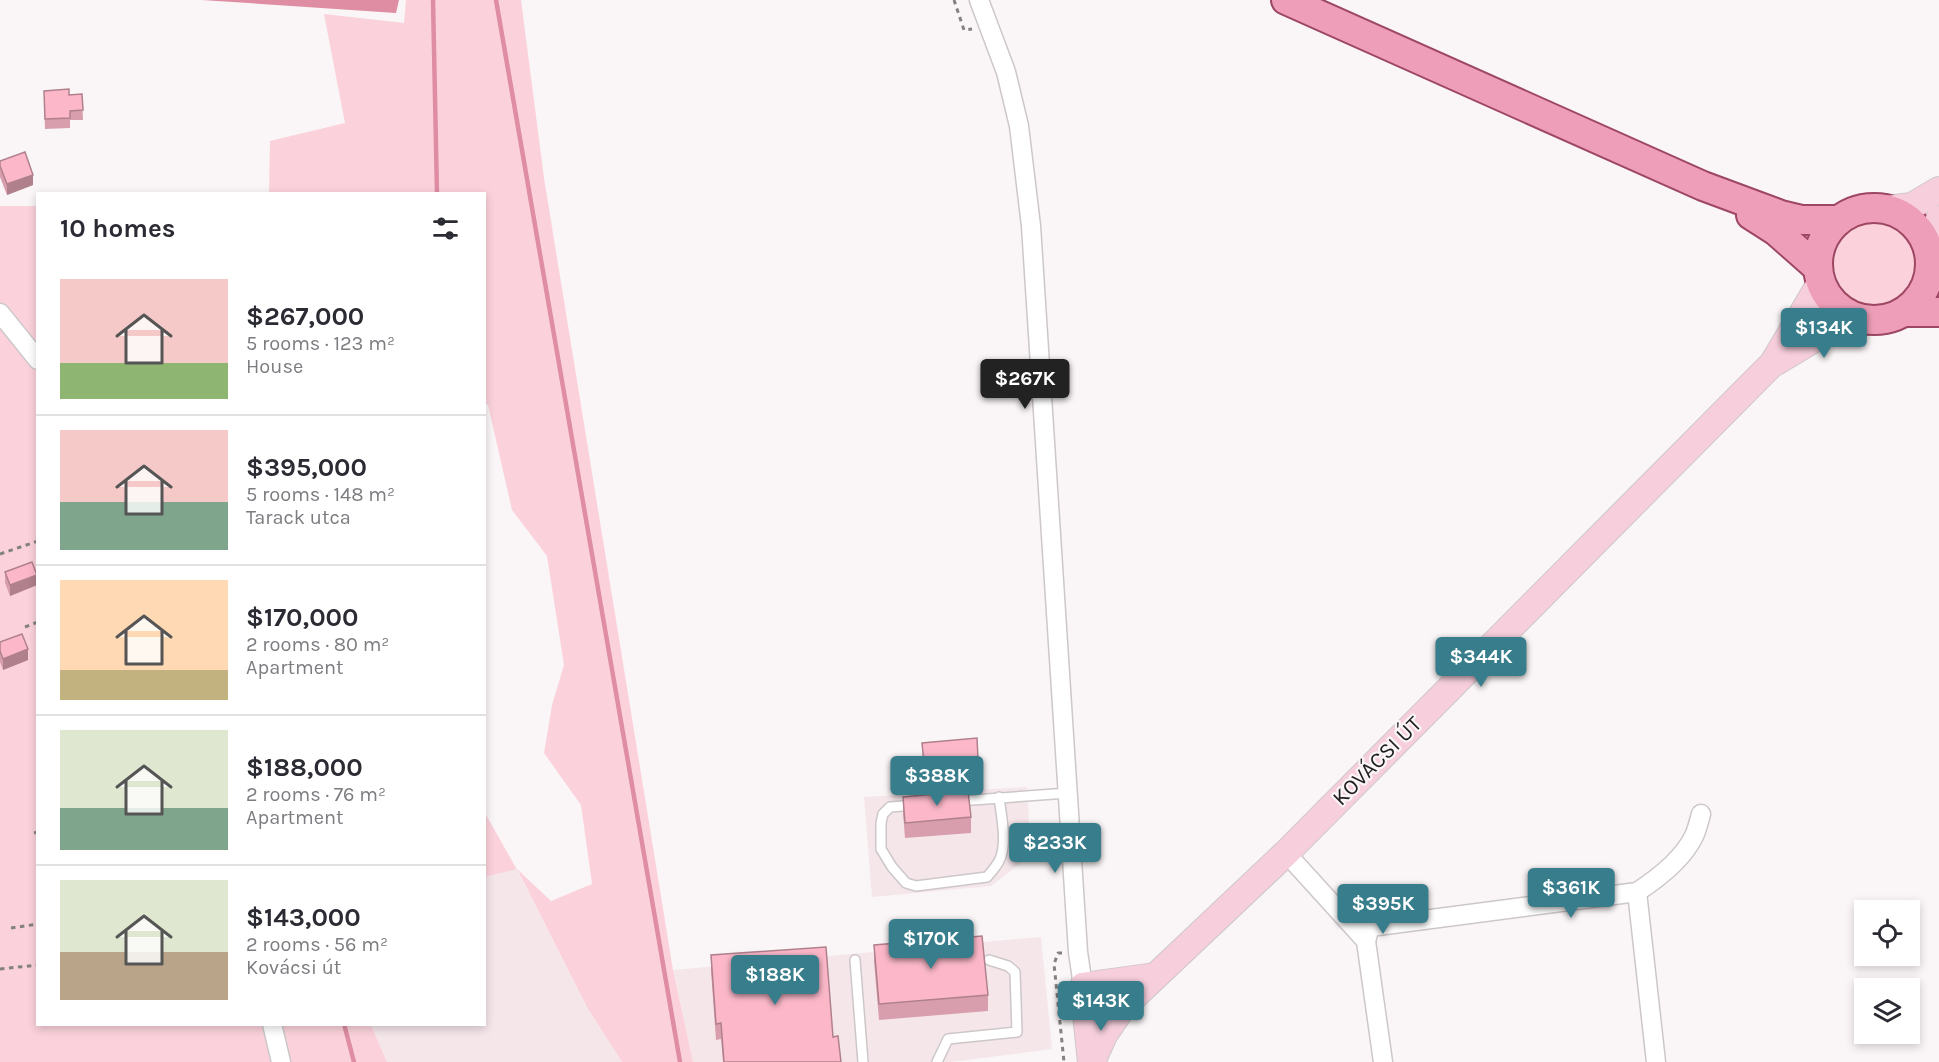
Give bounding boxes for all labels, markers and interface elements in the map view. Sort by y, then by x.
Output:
icon: filters [429,212,462,245]
text: 10 homes [60,213,175,244]
text: $267,000 [246,301,364,332]
icon: home [108,303,180,375]
pin: $134K [1782,308,1866,359]
text: $134K [1795,316,1853,339]
text: 5 rooms · 123 m² [246,332,395,355]
text: House [246,355,303,378]
pin: $267K [983,359,1067,410]
text: $267K [994,367,1056,390]
text: $395,000 [246,452,367,483]
icon: home [108,454,180,526]
text: 5 rooms · 148 m² [246,483,395,506]
text: Tarack utca [246,506,351,529]
text: $170,000 [246,602,358,633]
icon: home [108,604,180,676]
text: 2 rooms · 80 m² [246,633,389,656]
pin: $344K [1439,637,1523,688]
text: $344K [1449,645,1513,668]
text: Apartment [246,656,344,679]
street label: KOVÁCSI ÚT [1326,710,1427,811]
text: $188,000 [246,752,363,783]
icon: home [108,754,180,826]
pin: $388K [895,756,979,807]
text: $388K [904,764,970,787]
text: 2 rooms · 76 m² [246,783,386,806]
text: Apartment [246,806,344,829]
pin: $233K [1013,823,1097,874]
text: $233K [1023,831,1087,854]
pin: $361K [1529,868,1613,919]
text: $361K [1542,876,1600,899]
pin: $395K [1341,884,1425,935]
text: $395K [1351,892,1415,915]
map controls [1854,900,1920,1044]
button: locate [1854,900,1920,966]
text: $143,000 [246,902,361,933]
icon: home [108,904,180,976]
pin: $170K [889,919,973,970]
text: $170K [903,927,959,950]
text: 2 rooms · 56 m² [246,933,388,956]
pin: $188K [733,955,817,1006]
text: Kovácsi út [246,956,341,979]
text: $188K [745,963,805,986]
button: layers [1854,978,1920,1044]
pin: $143K [1059,981,1143,1032]
text: $143K [1072,989,1130,1012]

